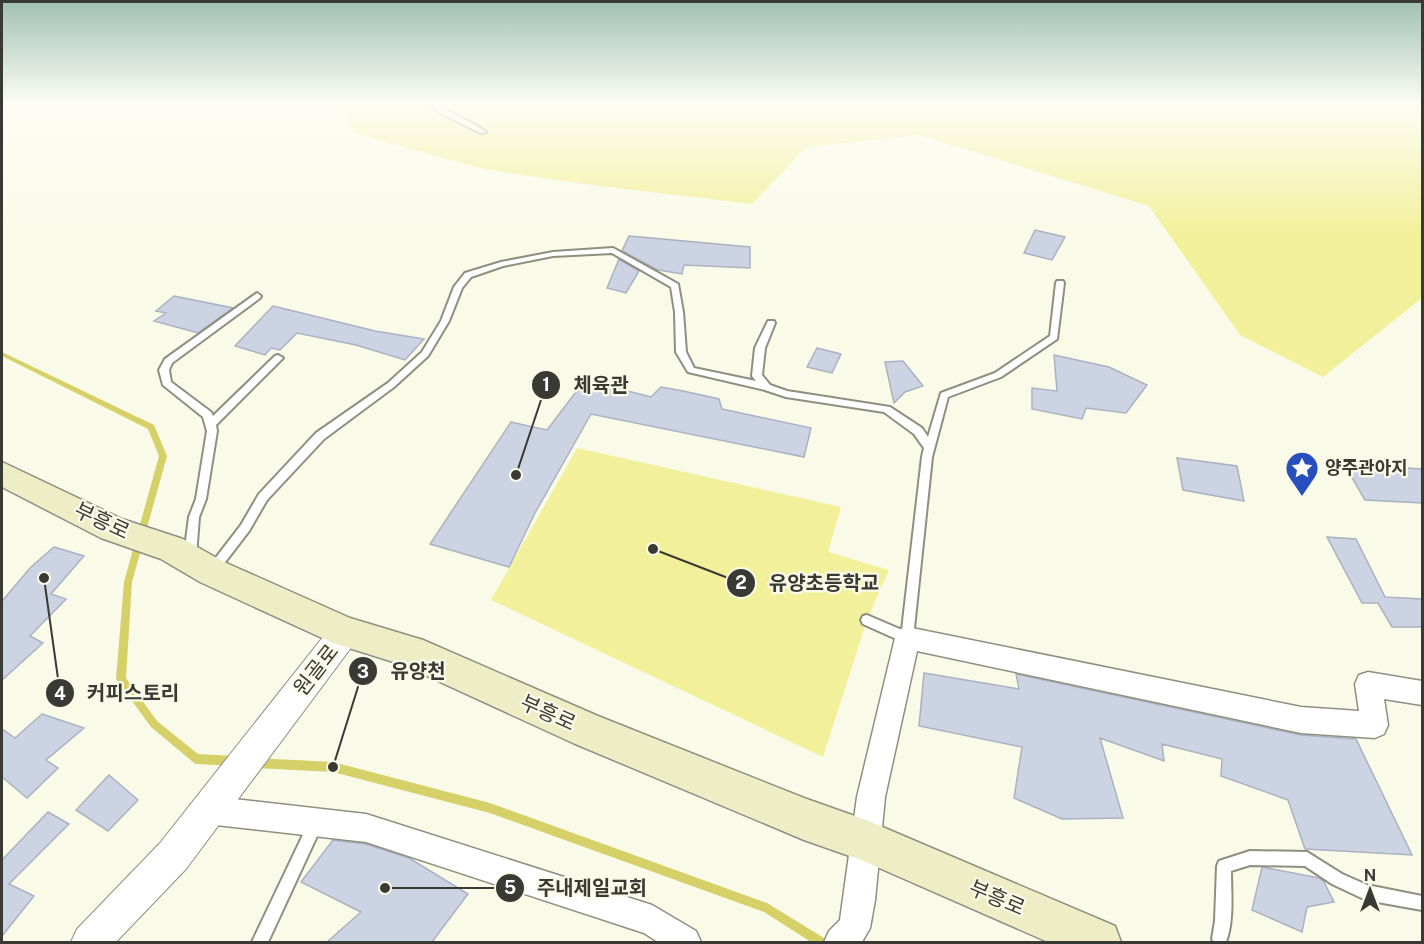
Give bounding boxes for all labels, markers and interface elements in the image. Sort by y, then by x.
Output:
callout: 체육관 [531,366,641,404]
text: 체육관 [573,373,629,397]
text: 1 [542,374,550,395]
place icon: 양주관아지 [1284,450,1320,497]
place label: 양주관아지 [1325,457,1408,478]
street label: 부흥로 [71,497,134,544]
callout: 유양초등학교 [726,564,891,602]
text: 유양초등학교 [769,571,879,595]
text: 2 [735,572,747,593]
street label: 원골로 [288,639,343,700]
callout: 유양천 [348,652,457,690]
text: 유양천 [390,659,446,683]
text: 3 [357,661,369,682]
callout: 커피스토리 [45,674,191,712]
text: 커피스토리 [87,681,179,705]
text: 4 [54,683,66,704]
street label: 부흥로 [517,689,580,736]
north arrow [1340,860,1400,920]
text: N [1364,866,1376,885]
callout: 주내제일교회 [495,869,659,907]
street label: 부흥로 [966,875,1029,920]
text: 주내제일교회 [537,876,647,900]
text: 5 [504,877,516,898]

